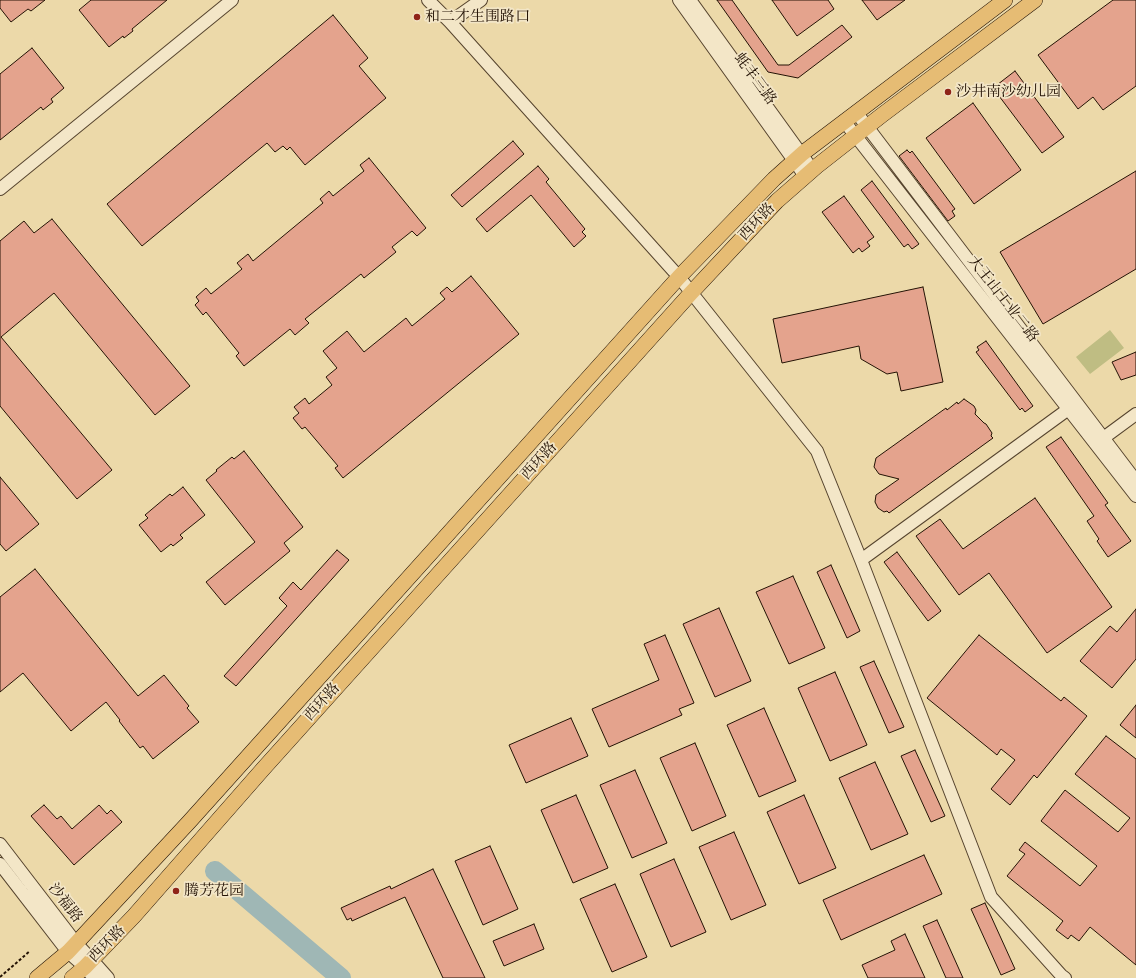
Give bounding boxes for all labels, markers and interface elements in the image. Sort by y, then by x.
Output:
place label: 和二才生围路口 [425,8,530,26]
marker: 和二才生围路口 [412,12,422,22]
street label: 蚝丰三路 [730,49,780,109]
place label: 沙井南沙幼儿园 [956,83,1061,101]
marker: 沙井南沙幼儿园 [943,87,953,97]
street label: 西环路 [735,199,779,245]
street label: 大王山工业二路 [964,252,1042,346]
street label: 西环路 [517,438,561,484]
street label: 西环路 [300,679,344,725]
street label: 沙福路 [44,880,86,926]
place label: 腾芳花园 [184,882,244,900]
marker: 腾芳花园 [171,886,181,896]
street label: 西环路 [85,922,129,966]

